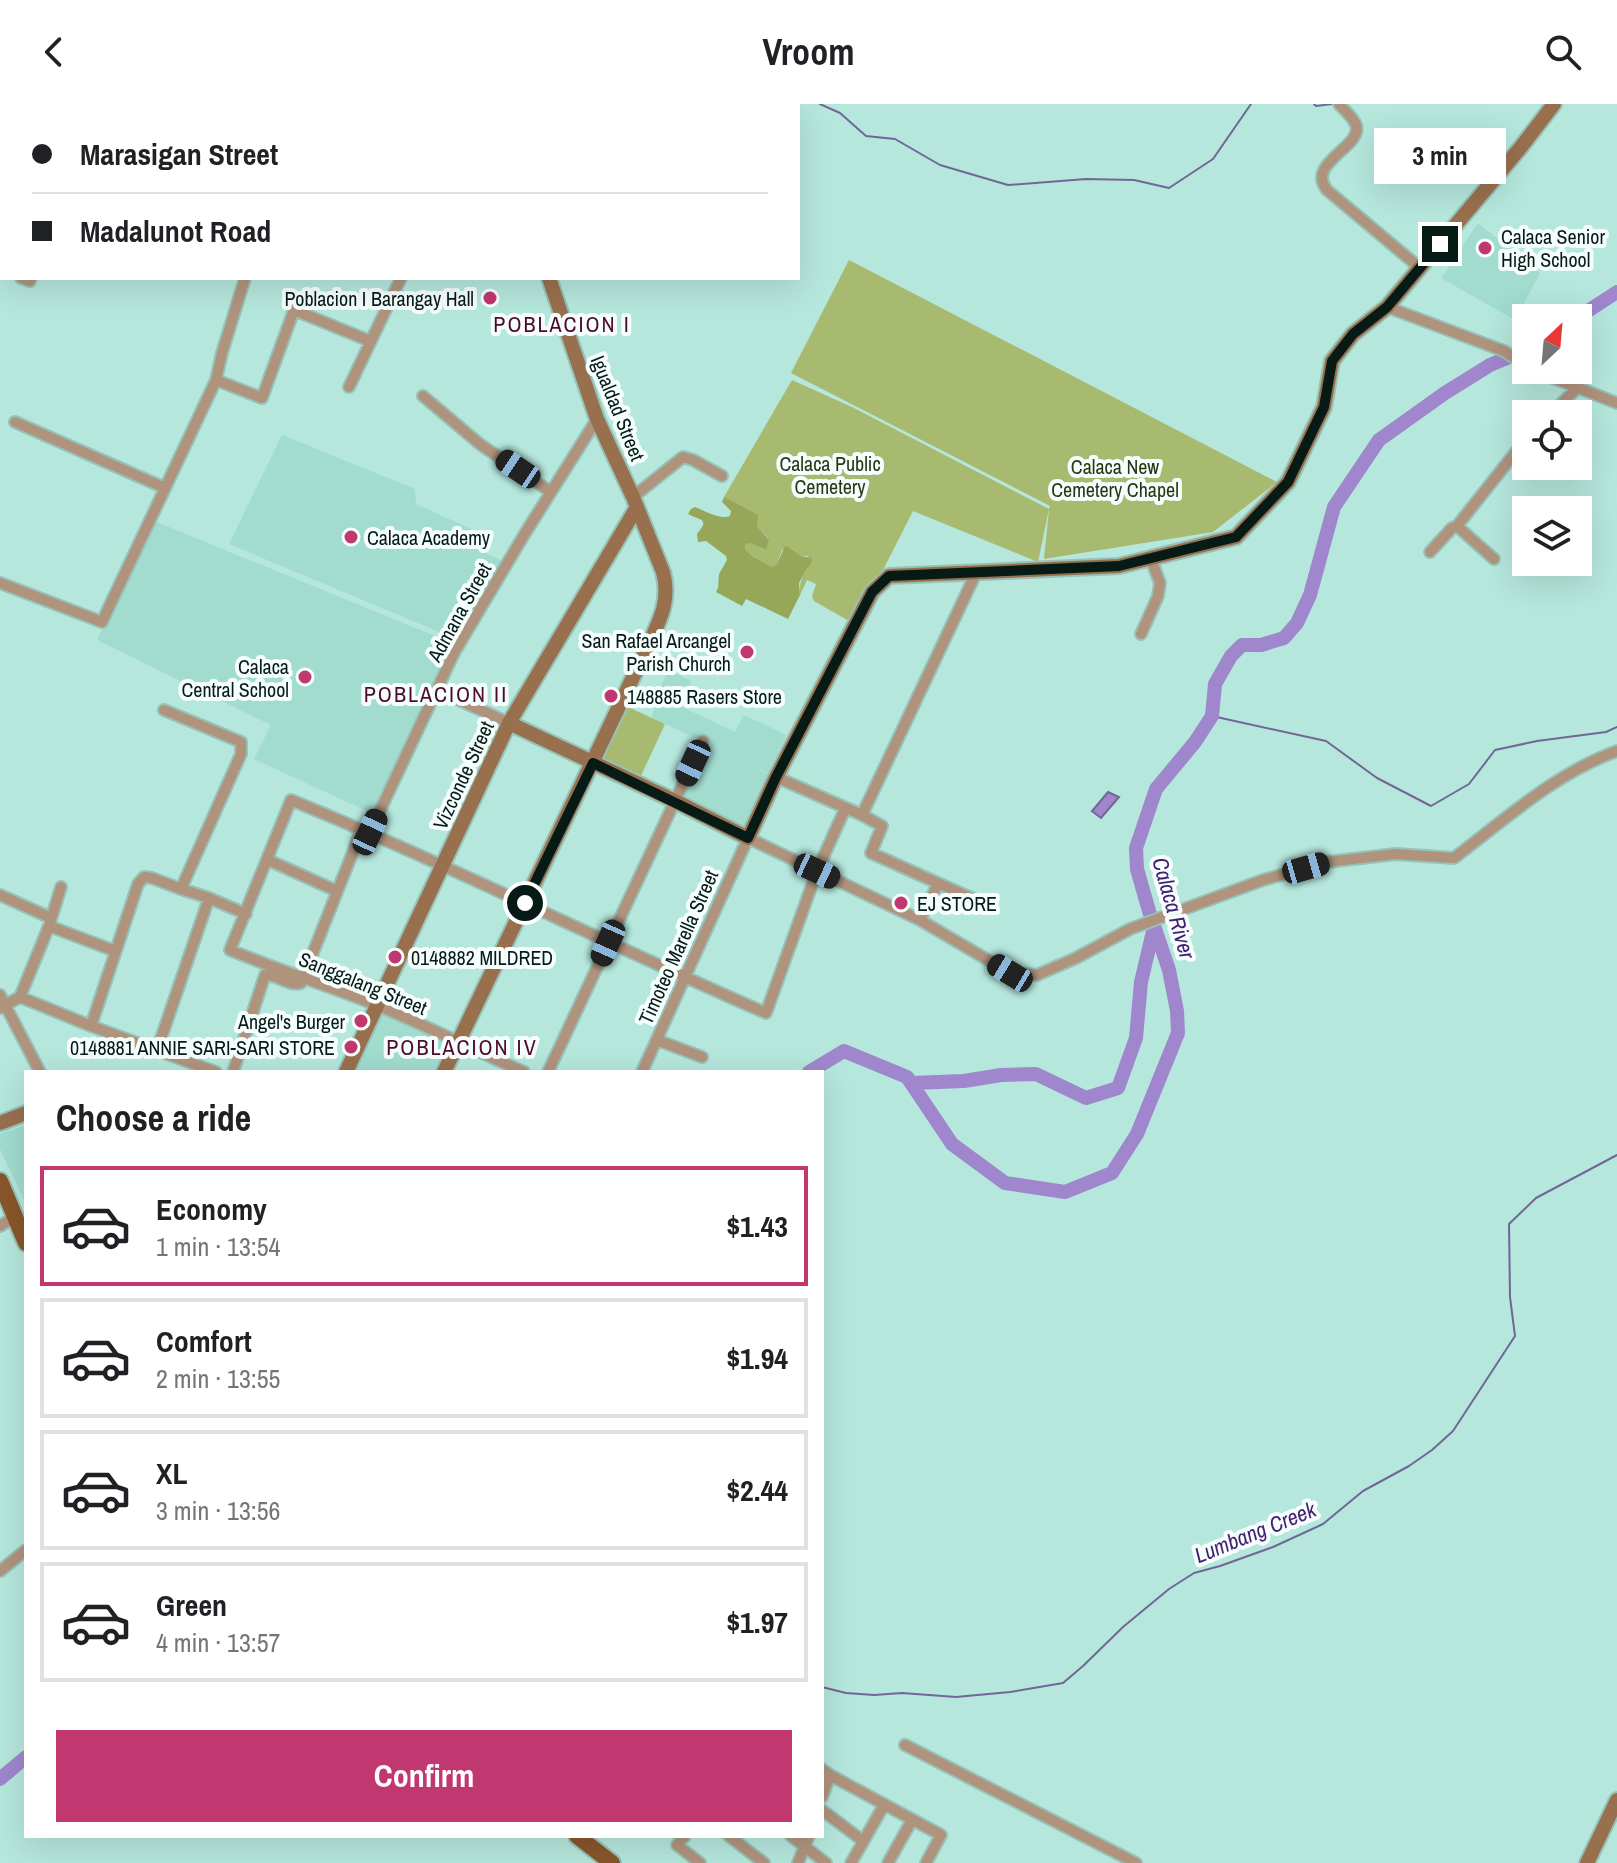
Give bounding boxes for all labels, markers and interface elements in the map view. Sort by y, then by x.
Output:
text: Vroom [763,28,854,76]
icon: back [32,30,76,74]
icon: search [1541,30,1585,74]
callout: 3 min [1374,128,1506,184]
text: Marasigan Street [80,134,278,174]
text: 3 min [1412,138,1468,173]
text: Madalunot Road [80,211,271,251]
place label: Calaca Senior High School [1501,223,1605,273]
route end [1422,226,1458,262]
marker: Calaca Senior High School [1476,239,1494,257]
place label: Poblacion I Barangay Hall [284,285,474,312]
marker: Poblacion I Barangay Hall [481,289,499,307]
north arrow [1512,304,1592,384]
map controls [1512,304,1592,576]
district label: POBLACION I [493,309,631,339]
street label: Igualdad Street [585,351,652,465]
button: locate [1512,400,1592,480]
car [491,446,545,492]
park label: Calaca Public Cemetery [779,450,881,500]
park label: Calaca New Cemetery Chapel [1051,453,1179,503]
button: layers [1512,496,1592,576]
place label: Calaca Academy [367,524,491,551]
marker: Calaca Academy [342,528,360,546]
street label: Admana Street [420,557,498,667]
place label: San Rafael Arcangel Parish Church [581,627,731,677]
marker: San Rafael Arcangel Parish Church [738,643,756,661]
place label: Calaca Central School [181,653,289,703]
marker: Calaca Central School [296,668,314,686]
district label: POBLACION II [364,679,508,709]
place label: 148885 Rasers Store [627,683,782,710]
marker: 148885 Rasers Store [602,687,620,705]
street label: Vizconde Street [426,716,500,833]
car [672,736,714,790]
car [349,805,391,859]
car [790,850,844,892]
car [1280,850,1332,886]
water label: Calaca River [1145,854,1203,963]
street label: Timoteo Marella Street [632,865,724,1029]
route start [507,885,543,921]
place label: EJ STORE [917,890,997,917]
marker: EJ STORE [892,894,910,912]
car [587,916,629,970]
place label: 0148882 MILDRED [411,944,553,971]
street label: Sanggalang Street [295,945,431,1021]
marker: 0148882 MILDRED [386,948,404,966]
car [983,950,1037,996]
place label: Angel's Burger [237,1008,346,1035]
marker: Angel's Burger [352,1012,370,1030]
district label: POBLACION IV [386,1032,538,1062]
place label: 0148881 ANNIE SARI-SARI STORE [70,1034,335,1061]
marker: 0148881 ANNIE SARI-SARI STORE [342,1038,360,1056]
text: Choose a ride [56,1094,251,1142]
text: Economy [156,1189,267,1229]
icon: car [60,1190,132,1262]
text: $1.43 [726,1206,788,1246]
text: 1 min · 13:54 [156,1229,280,1264]
text: Comfort [156,1321,252,1361]
icon: car [60,1322,132,1394]
text: $1.94 [726,1338,788,1378]
text: 2 min · 13:55 [156,1361,280,1396]
text: XL [156,1453,187,1493]
icon: car [60,1454,132,1526]
text: $2.44 [726,1470,788,1510]
text: 3 min · 13:56 [156,1493,280,1528]
water label: Lumbang Creek [1190,1494,1321,1570]
text: Green [156,1585,227,1625]
icon: car [60,1586,132,1658]
text: $1.97 [726,1602,788,1642]
text: 4 min · 13:57 [156,1625,280,1660]
button: Confirm [56,1730,792,1822]

